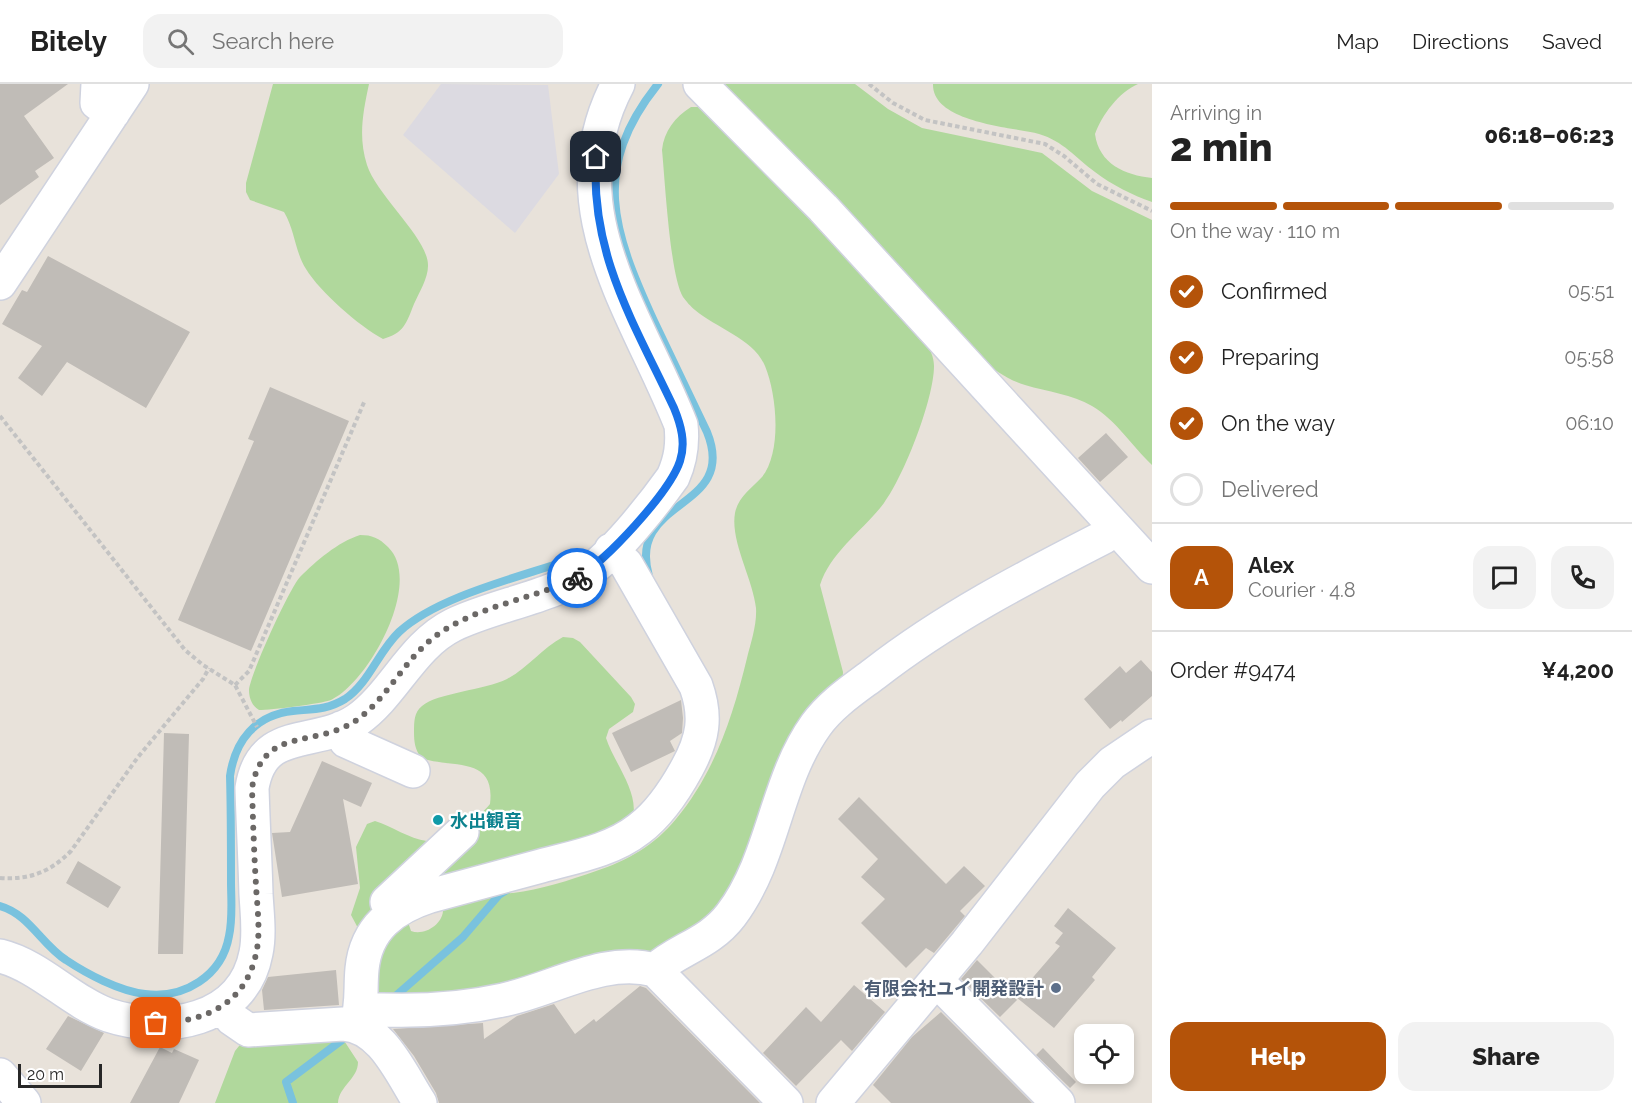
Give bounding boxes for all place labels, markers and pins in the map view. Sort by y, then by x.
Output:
pin [570,131,621,182]
place label: 水出観音 [450,810,522,831]
marker: 水出観音 [431,813,445,827]
place label: 有限会社ユイ開発設計 [864,978,1044,999]
marker: 有限会社ユイ開発設計 [1049,981,1063,995]
pin [130,997,181,1048]

